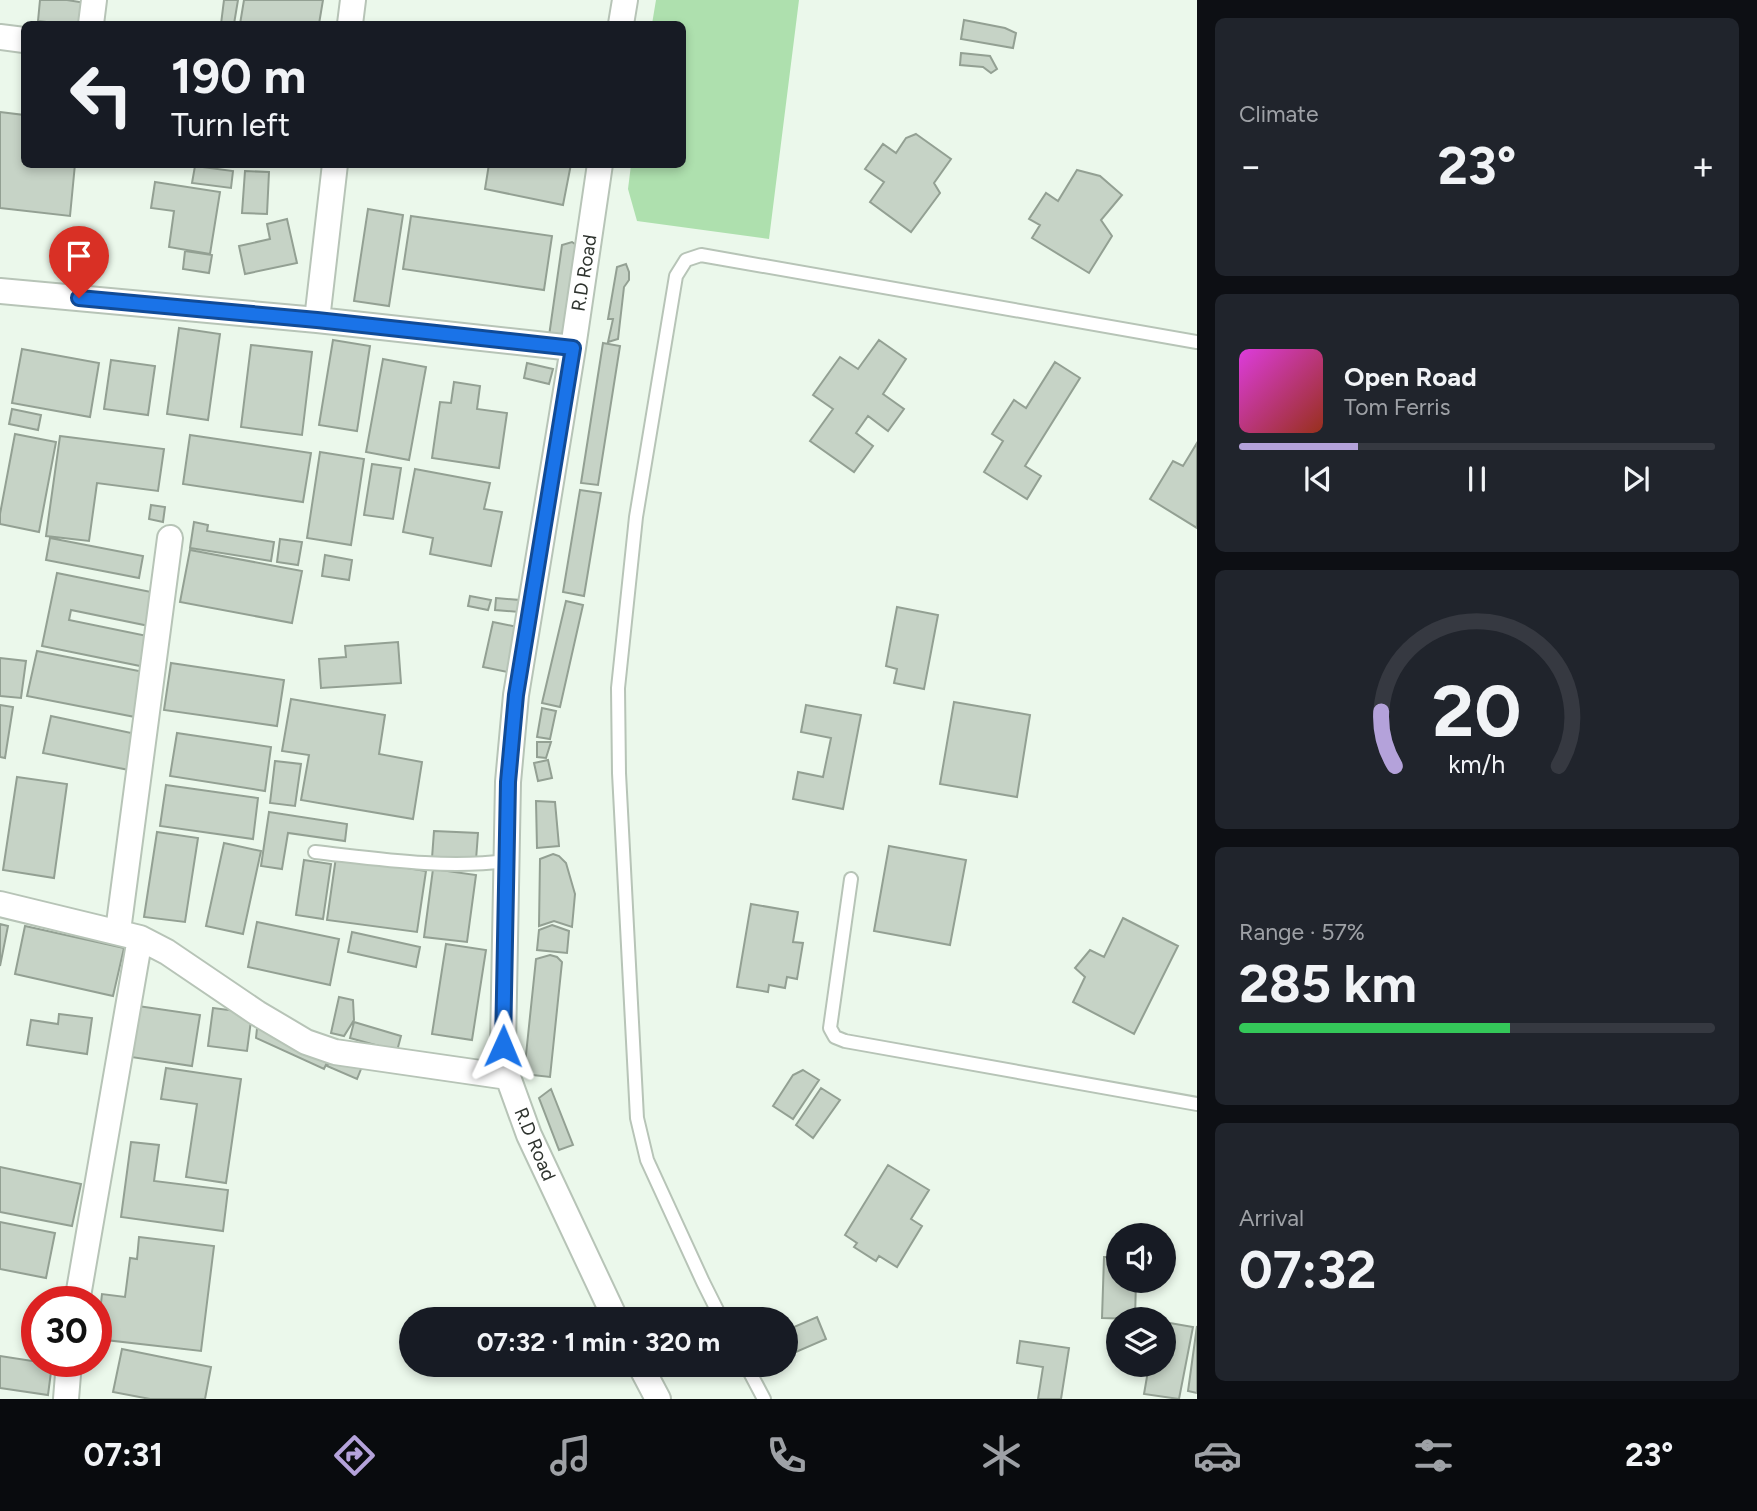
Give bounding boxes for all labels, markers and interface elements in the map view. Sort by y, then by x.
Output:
text: 190 m [171,46,306,105]
icon: left [56,49,147,140]
text: Climate [1239,100,1318,128]
text: Turn left [171,106,290,144]
text: 23° [1438,135,1516,197]
text: − [1239,143,1263,189]
text: + [1691,143,1715,189]
pin [49,226,109,298]
street label: R.D Road [567,233,601,313]
icon: arrive [60,237,98,275]
text: Open Road [1344,361,1477,393]
text: Tom Ferris [1344,393,1450,421]
icon: previous [1299,460,1337,498]
icon: pause [1458,460,1496,498]
icon: next [1617,460,1655,498]
text: 20 [1432,667,1522,754]
text: km/h [1448,748,1506,778]
text: Range · 57% [1239,918,1365,946]
text: 285 km [1239,953,1417,1015]
position arrow [466,1009,540,1083]
street label: R.D Road [509,1104,561,1184]
text: Arrival [1239,1204,1304,1232]
map controls [1106,1223,1176,1377]
button: sound [1106,1223,1176,1293]
text: 07:32 [1239,1239,1376,1301]
speed limit sign: 30 [21,1286,112,1377]
button: layers [1106,1307,1176,1377]
text: 07:32 · 1 min · 320 m [477,1326,720,1358]
icon: directions [330,1431,379,1480]
icon: music [546,1431,595,1480]
icon: phone [762,1431,811,1480]
icon: climate [977,1431,1026,1480]
icon: car [1193,1431,1242,1480]
icon: filters [1409,1431,1458,1480]
text: 07:31 [83,1436,163,1474]
text: 23° [1625,1436,1673,1474]

